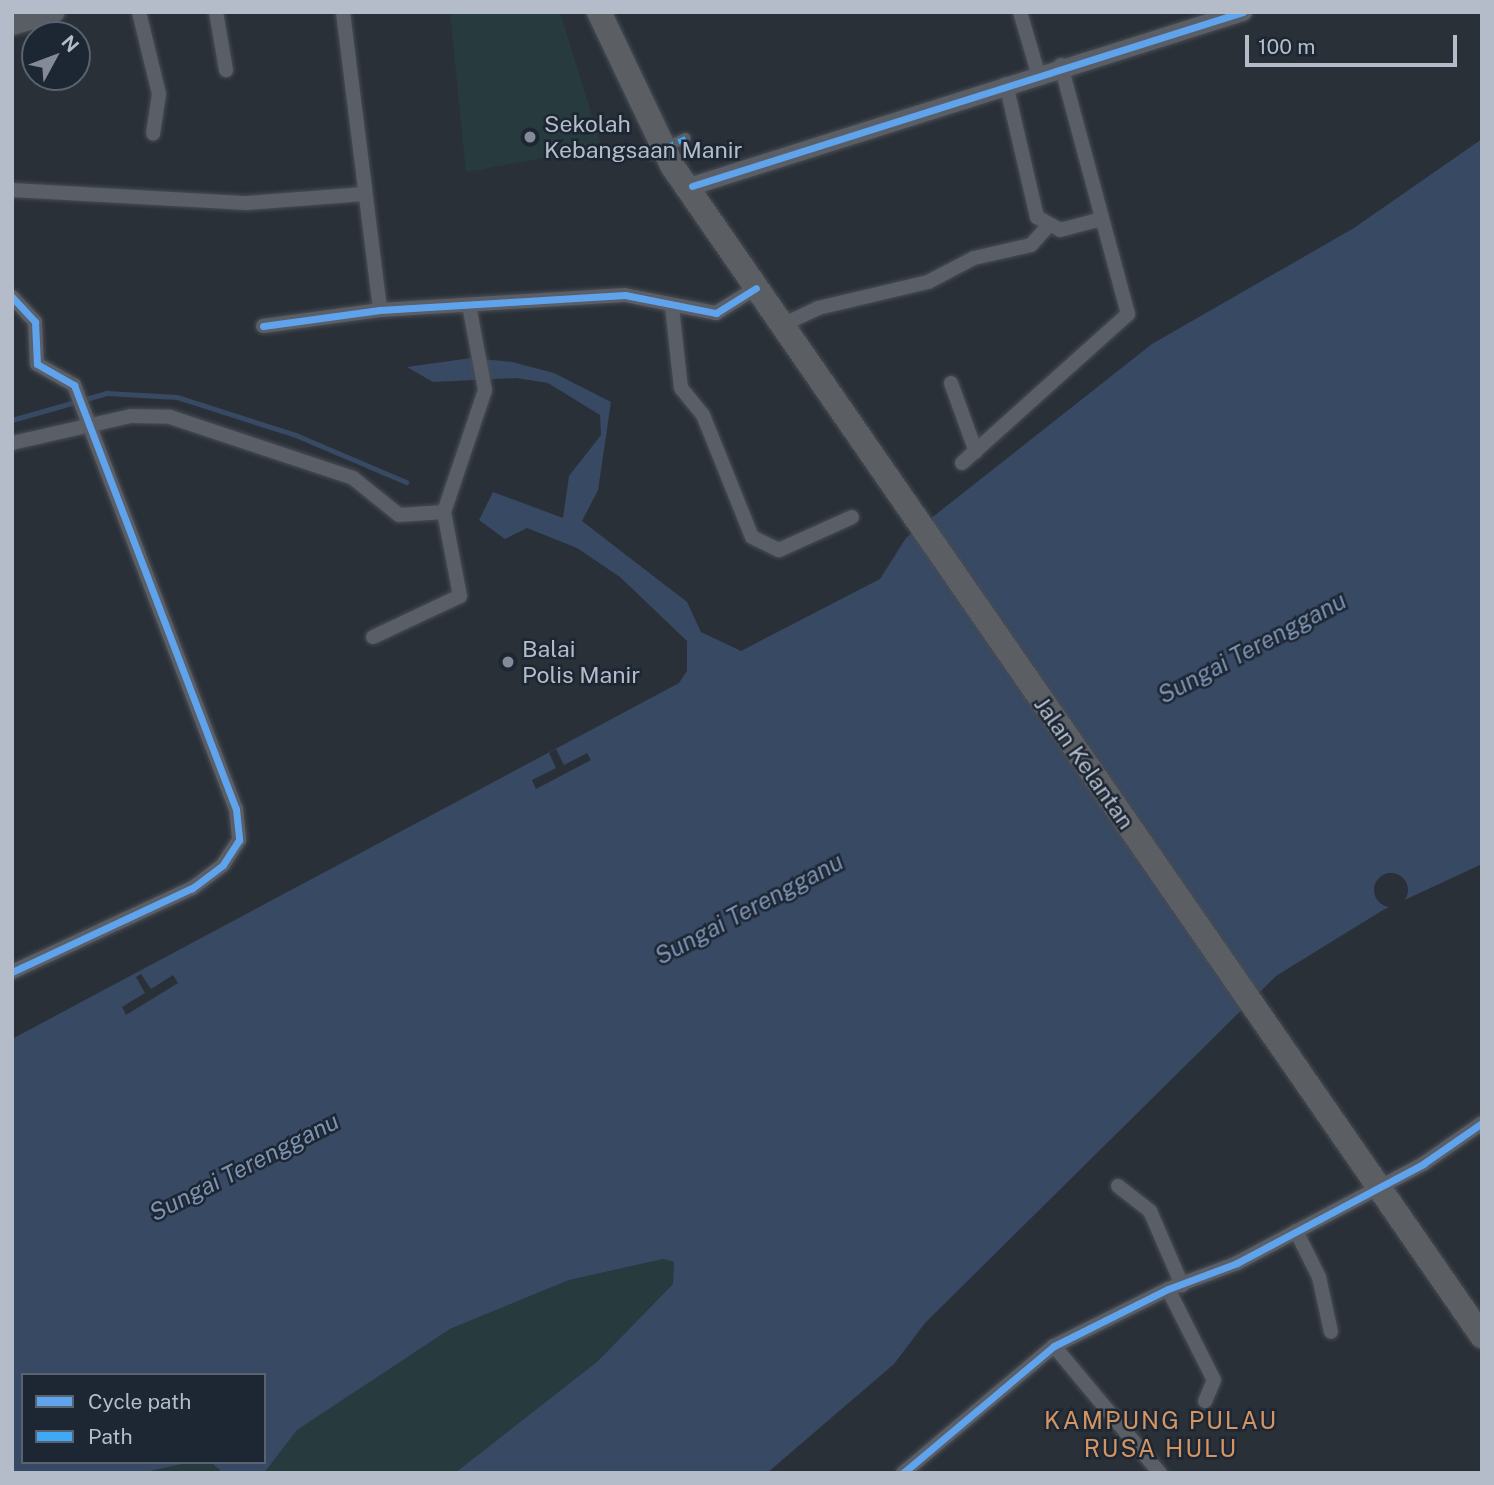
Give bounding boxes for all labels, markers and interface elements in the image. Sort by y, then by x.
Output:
north arrow [21,21,91,91]
scale bar [1249,21,1461,65]
text: N [57,31,84,56]
text: 100 m [1258,34,1315,59]
place label: Sekolah Kebangsaan Manir [544,110,743,164]
marker: Sekolah Kebangsaan Manir [522,129,538,145]
water label: Sungai Terengganu [1153,586,1351,710]
place label: Balai Polis Manir [522,635,640,689]
marker: Balai Polis Manir [500,654,516,670]
street label: Jalan Kelantan [1028,691,1140,835]
water label: Sungai Terengganu [650,847,848,971]
water label: Sungai Terengganu [144,1107,344,1227]
legend [21,1373,266,1464]
text: Cycle path [88,1389,191,1414]
district label: KAMPUNG PULAU RUSA HULU [1046,1407,1276,1463]
text: Path [88,1424,133,1449]

